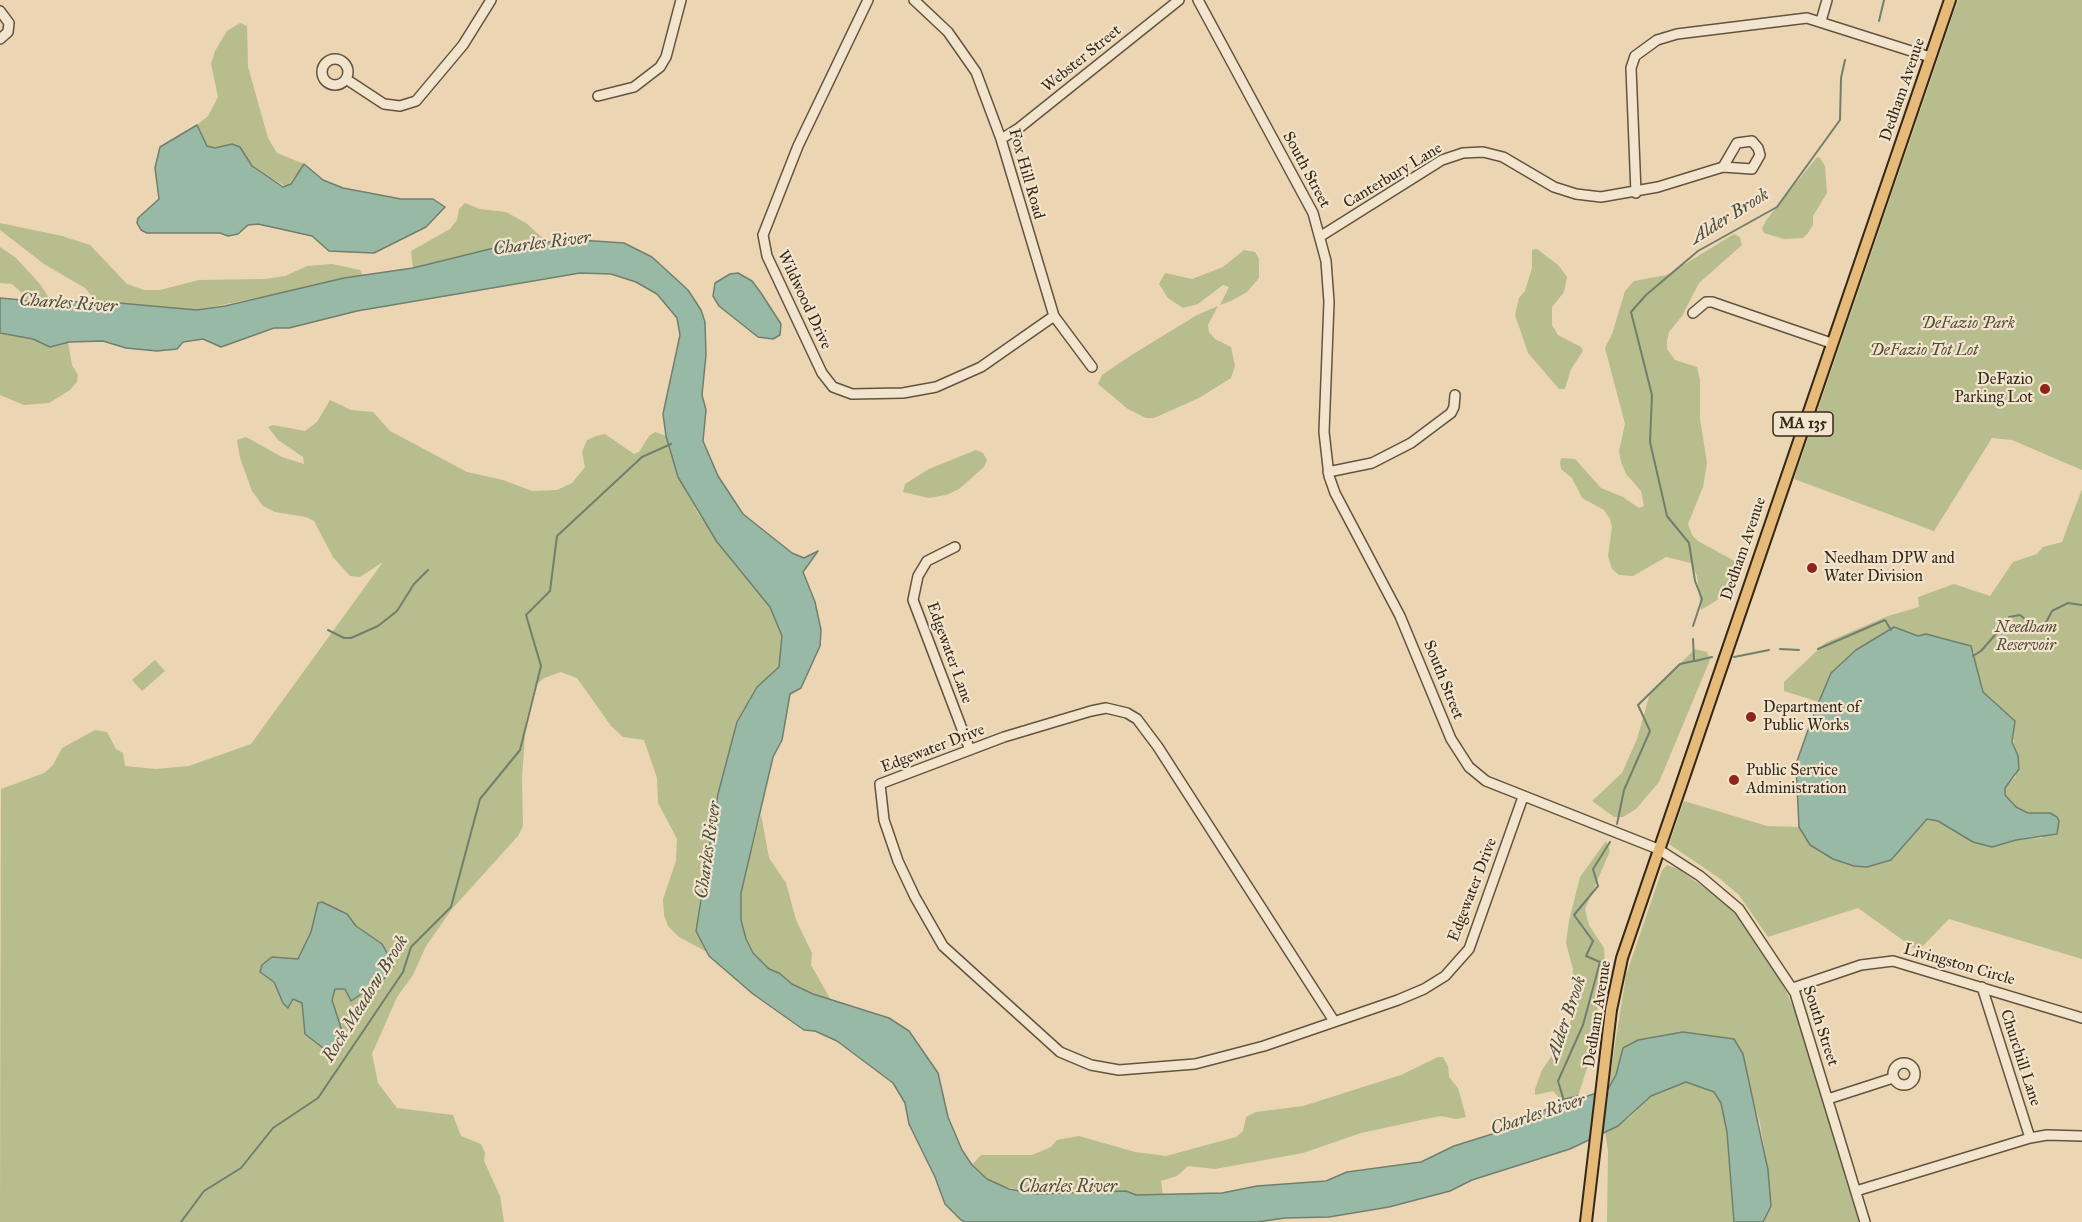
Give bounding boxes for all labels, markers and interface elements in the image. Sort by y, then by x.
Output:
street label: Webster Street [1039,21,1125,97]
street label: Dedham Avenue [1876,36,1930,144]
street label: Fox Hill Road [1004,127,1048,221]
street label: South Street [1278,129,1334,211]
street label: Canterbury Lane [1340,139,1446,213]
water label: Alder Brook [1687,184,1773,250]
water label: Charles River [492,227,592,261]
street label: Wildwood Drive [773,247,835,353]
water label: Charles River [18,290,118,318]
park label: DeFazio Park [1921,314,2015,334]
park label: DeFazio Tot Lot [1870,341,1978,361]
place label: DeFazio Parking Lot [1954,370,2033,408]
marker: DeFazio Parking Lot [2038,382,2052,396]
road number: MA 135 [1773,412,1833,436]
street label: Dedham Avenue [1717,495,1771,603]
place label: Needham DPW and Water Division [1824,549,1955,587]
marker: Needham DPW and Water Division [1805,561,1819,575]
street label: Edgewater Lane [922,600,976,706]
park label: Needham Reservoir [1995,618,2057,656]
street label: South Street [1418,638,1468,722]
place label: Department of Public Works [1763,698,1860,736]
marker: Department of Public Works [1744,710,1758,724]
street label: Edgewater Drive [878,720,988,778]
place label: Public Service Administration [1746,761,1847,799]
marker: Public Service Administration [1727,773,1741,787]
water label: Charles River [691,800,727,900]
street label: Edgewater Drive [1444,835,1502,945]
water label: Rock Meadow Brook [318,932,414,1066]
street label: Livingston Circle [1901,940,2017,990]
street label: Dedham Avenue [1580,959,1616,1069]
water label: Alder Brook [1542,974,1592,1064]
street label: South Street [1798,983,1842,1069]
street label: Churchill Lane [1995,1007,2045,1109]
water label: Charles River [1488,1090,1588,1140]
water label: Charles River [1019,1177,1117,1199]

